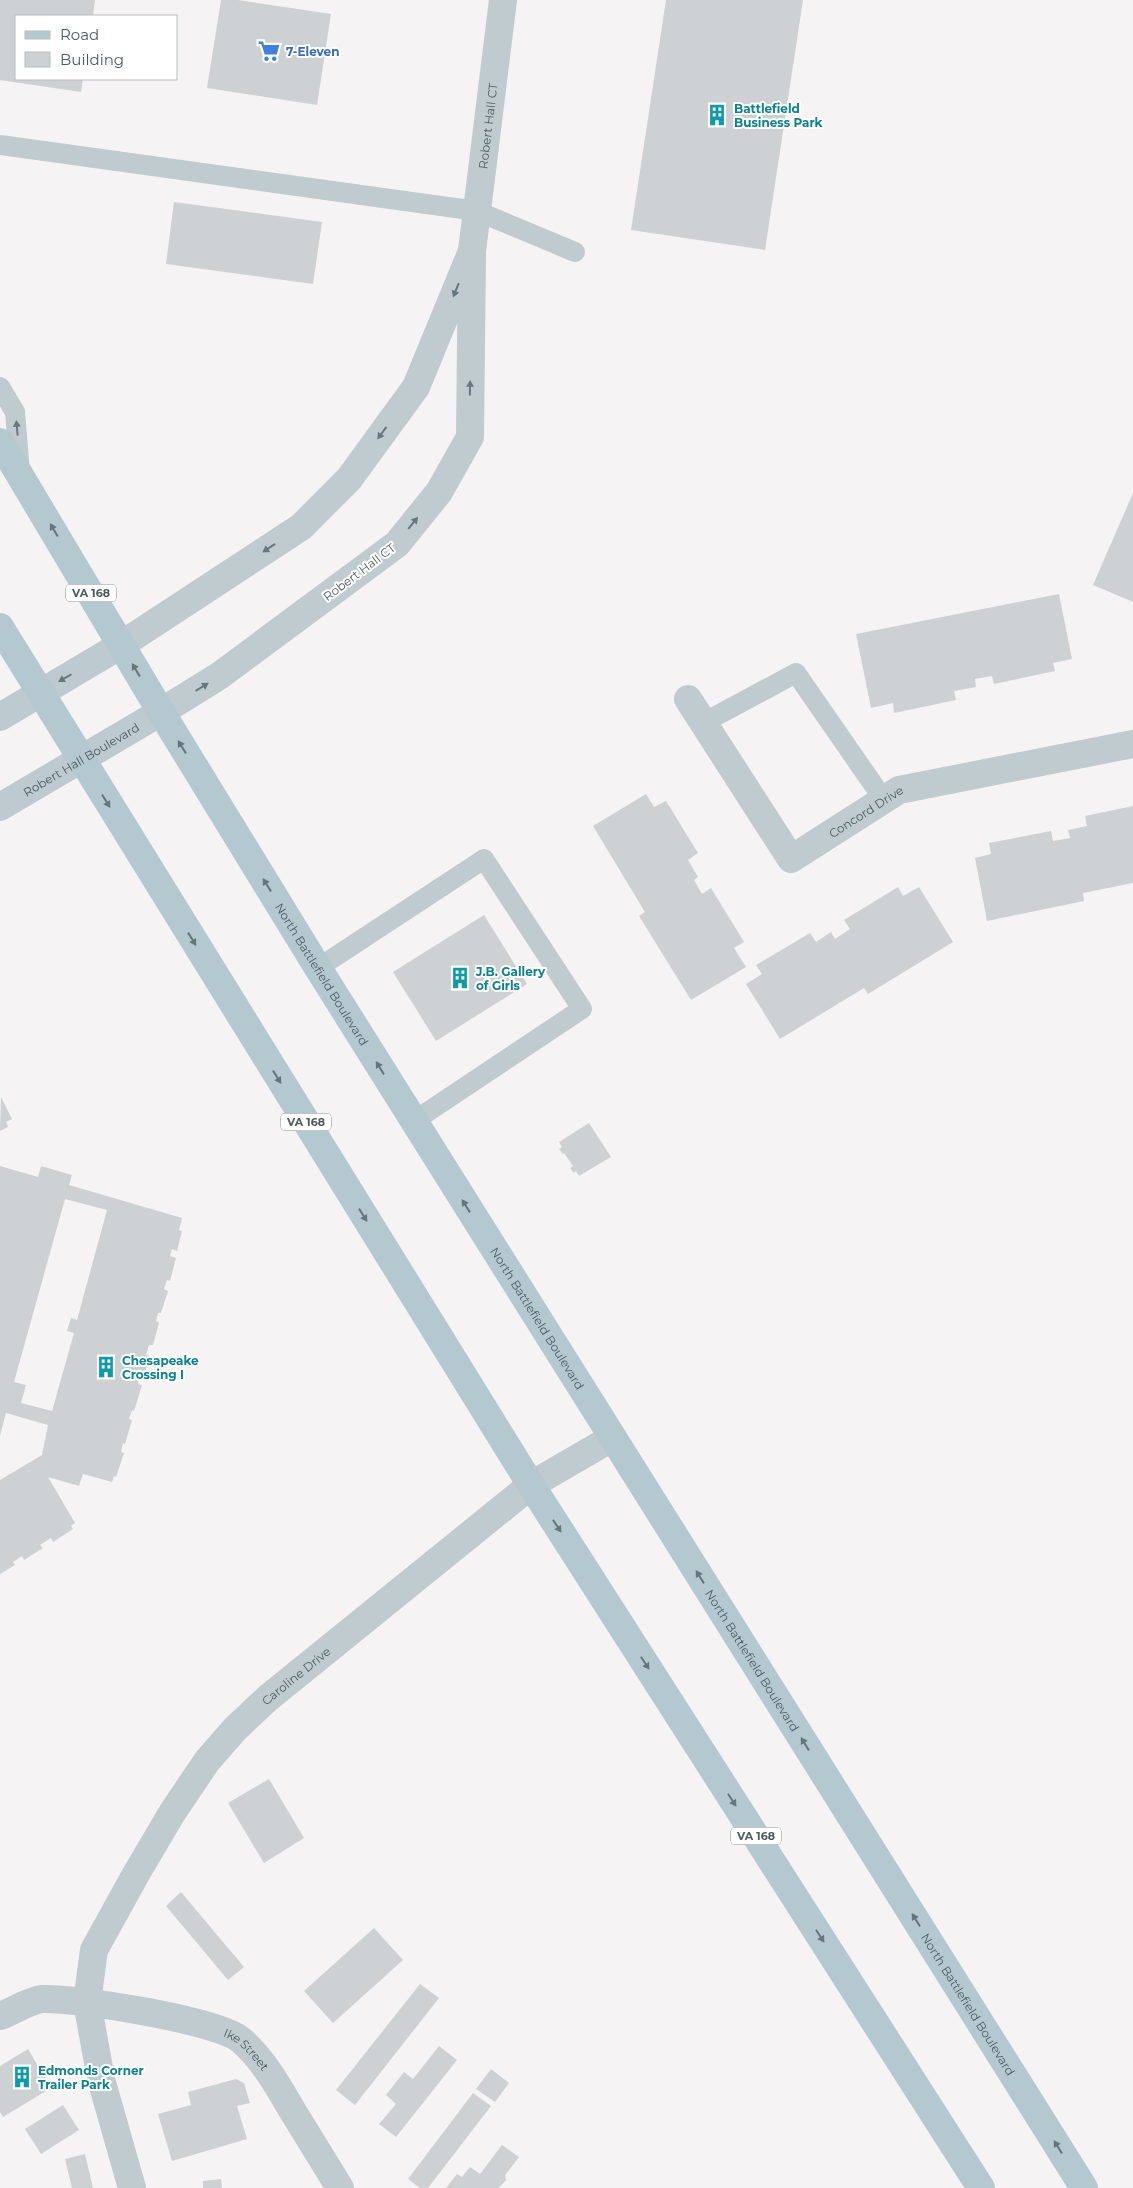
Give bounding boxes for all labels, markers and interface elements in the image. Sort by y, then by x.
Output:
legend [15,15,178,80]
text: Road [60,25,99,44]
supermarket icon: 7-Eleven [256,38,282,64]
place label: 7-Eleven [286,44,339,59]
text: Building [60,50,124,69]
street label: Robert Hall CT [475,82,500,170]
place label: Battlefield Business Park [734,101,823,130]
building icon: Battlefield Business Park [704,102,730,128]
one-way arrow [452,283,460,298]
one-way arrow [466,380,474,396]
one-way arrow [12,420,20,436]
one-way arrow [377,426,387,440]
one-way arrow [408,517,419,530]
one-way arrow [49,524,58,537]
street label: Robert Hall CT [320,540,398,604]
one-way arrow [262,543,276,553]
road number: VA 168 [66,584,116,602]
one-way arrow [132,664,141,677]
one-way arrow [59,673,72,682]
one-way arrow [196,682,209,691]
street label: Robert Hall Boulevard [20,719,142,799]
one-way arrow [178,740,187,753]
street label: Concord Drive [826,782,906,841]
one-way arrow [101,794,110,807]
one-way arrow [263,878,272,892]
street label: North Battlefield Boulevard [272,900,372,1048]
one-way arrow [187,932,196,945]
place label: J.B. Gallery of Girls [475,964,546,993]
building icon: J.B. Gallery of Girls [447,965,473,991]
one-way arrow [376,1061,385,1074]
one-way arrow [273,1070,282,1083]
road number: VA 168 [281,1114,331,1130]
one-way arrow [462,1199,471,1212]
one-way arrow [359,1208,368,1221]
street label: North Battlefield Boulevard [488,1244,588,1392]
place label: Chesapeake Crossing I [122,1353,199,1382]
building icon: Chesapeake Crossing I [93,1354,119,1380]
one-way arrow [553,1519,562,1532]
one-way arrow [695,1571,704,1584]
street label: North Battlefield Boulevard [702,1586,803,1734]
street label: Caroline Drive [258,1643,333,1708]
one-way arrow [640,1656,650,1669]
one-way arrow [800,1738,810,1751]
one-way arrow [728,1793,737,1806]
road number: VA 168 [731,1828,781,1844]
one-way arrow [911,1914,920,1927]
one-way arrow [815,1930,825,1943]
street label: North Battlefield Boulevard [918,1930,1019,2078]
street label: Ike Street [222,2025,273,2073]
place label: Edmonds Corner Trailer Park [38,2063,144,2092]
building icon: Edmonds Corner Trailer Park [9,2064,35,2090]
one-way arrow [1053,2140,1063,2153]

